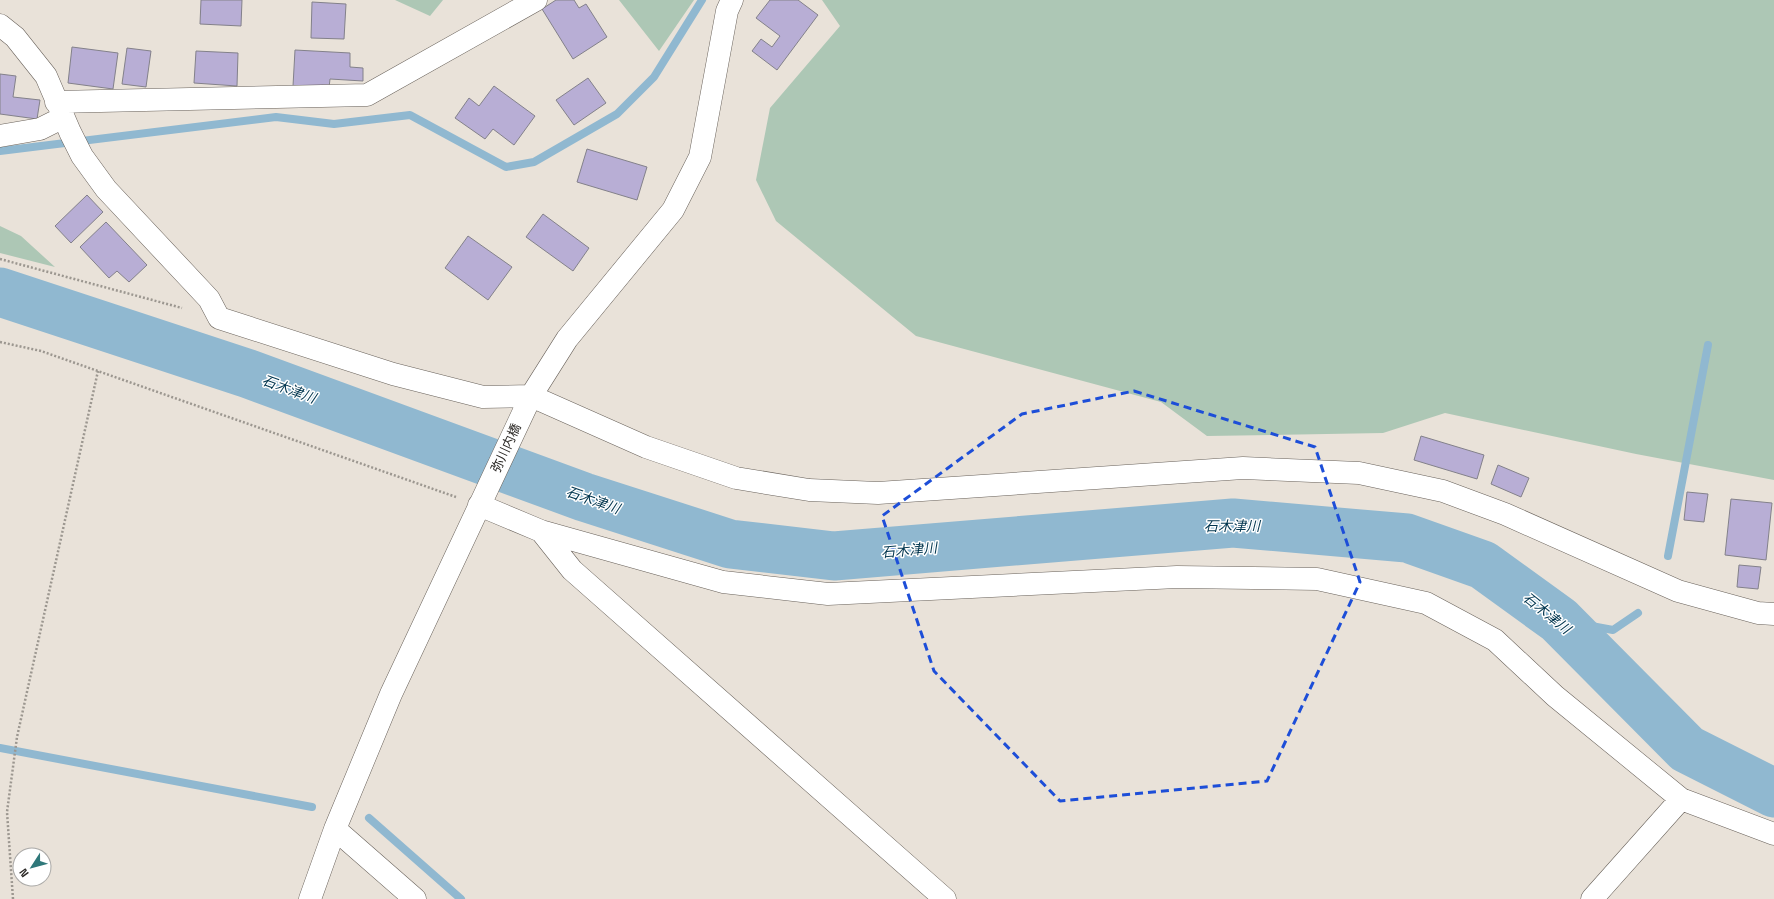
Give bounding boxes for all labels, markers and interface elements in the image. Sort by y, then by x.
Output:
water label: 石木津川 [260,371,320,408]
street label: 弥川内橋 [487,421,525,475]
water label: 石木津川 [564,482,624,518]
water label: 石木津川 [1204,517,1262,535]
water label: 石木津川 [880,538,940,561]
water label: 石木津川 [1520,588,1576,639]
north arrow [12,847,52,887]
text: N [16,866,32,880]

